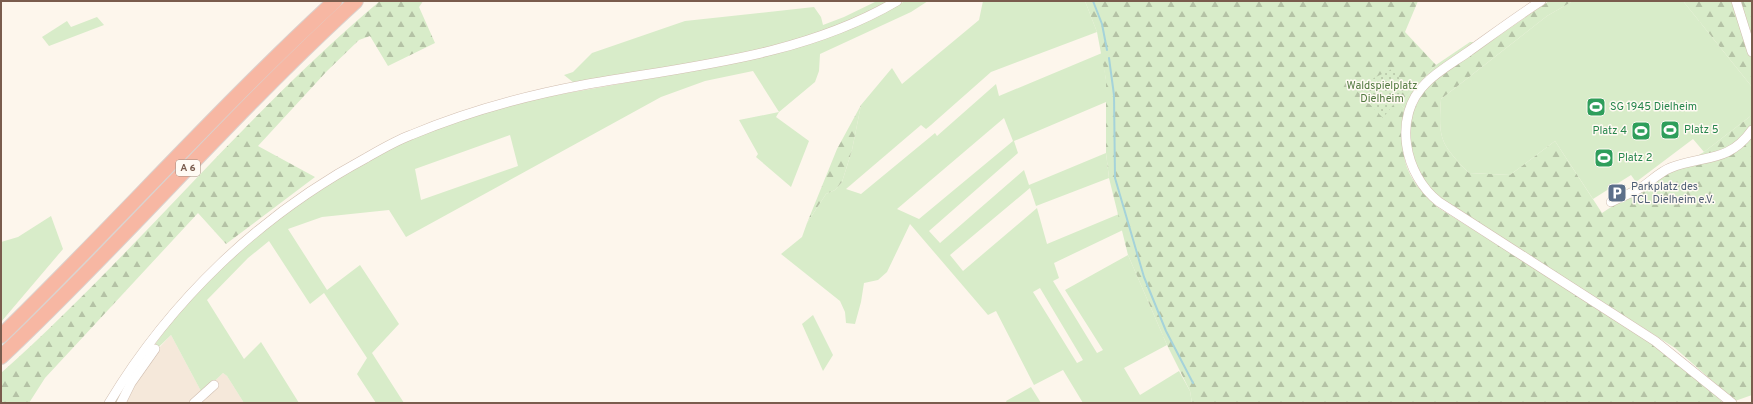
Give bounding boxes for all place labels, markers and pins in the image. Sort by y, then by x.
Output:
sports icon: SG 1945 Dielheim [1585,96,1607,118]
place label: SG 1945 Dielheim [1610,100,1697,114]
sports icon: Platz 5 [1659,119,1681,141]
sports icon: Platz 4 [1630,120,1652,142]
place label: Platz 5 [1684,123,1719,137]
place label: Platz 4 [1593,124,1627,138]
sports icon: Platz 2 [1593,147,1615,169]
place label: Platz 2 [1618,151,1652,165]
place label: Parkplatz des TCL Dielheim e.V. [1631,180,1714,207]
parking icon: Parkplatz des TCL Dielheim e.V. [1606,182,1628,204]

